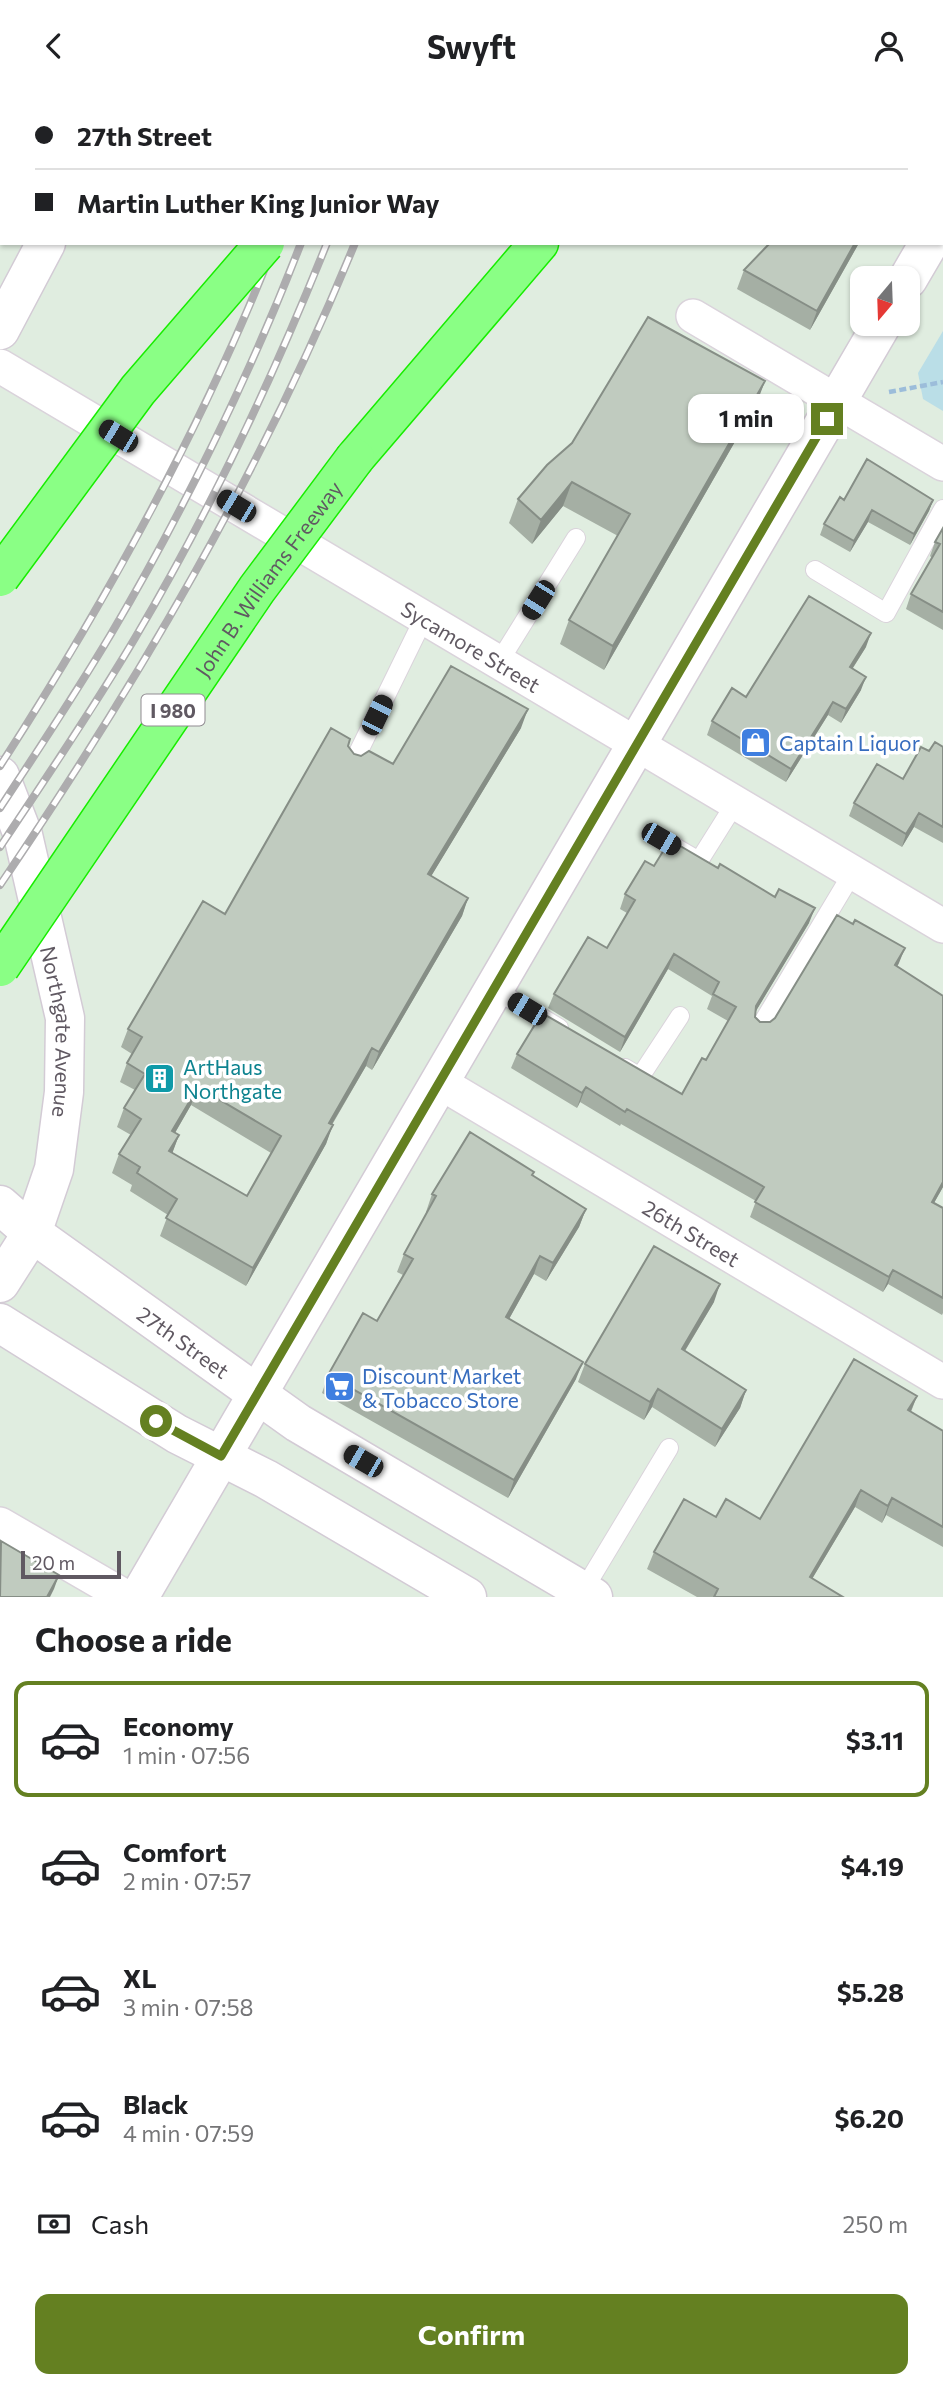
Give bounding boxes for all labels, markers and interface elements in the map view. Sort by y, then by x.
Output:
text: Swyft [427,26,516,66]
icon: back [35,27,73,65]
icon: person [870,27,908,65]
text: 27th Street [77,120,212,151]
text: Martin Luther King Junior Way [77,187,440,218]
north arrow [850,266,920,336]
map controls [850,266,920,336]
callout: 1 min [687,395,802,443]
route end [811,403,843,435]
text: 1 min [719,404,773,432]
car [95,416,142,456]
street label: John B. Williams Freeway [189,475,346,681]
car [213,486,260,526]
car [518,577,559,623]
street label: Sycamore Street [397,595,545,697]
car [359,692,396,738]
road number: I 980 [142,695,204,725]
shop icon: Captain Liquor [739,725,773,759]
place label: Captain Liquor [779,730,920,755]
car [638,819,685,859]
street label: Northgate Avenue [36,943,78,1119]
car [504,989,551,1029]
place label: ArtHaus Northgate [183,1054,282,1103]
building icon: ArtHaus Northgate [143,1061,177,1095]
street label: 26th Street [639,1194,745,1271]
street label: 27th Street [133,1300,234,1383]
place label: Discount Market & Tobacco Store [362,1363,521,1412]
supermarket icon: Discount Market & Tobacco Store [322,1370,356,1404]
route start [140,1405,172,1437]
car [340,1441,387,1481]
scale bar [21,1548,121,1580]
text: 20 m [32,1551,75,1574]
text: Choose a ride [35,1619,232,1659]
icon: car [39,1708,102,1771]
text: Economy [123,1710,234,1741]
text: $3.11 [846,1724,904,1755]
text: 1 min · 07:56 [123,1741,250,1769]
icon: car [39,1834,102,1897]
text: Comfort [123,1836,226,1867]
text: $4.19 [840,1850,904,1881]
text: 2 min · 07:57 [123,1867,251,1895]
icon: car [39,1960,102,2023]
text: XL [123,1962,157,1993]
text: $5.28 [837,1976,904,2007]
text: 3 min · 07:58 [123,1993,254,2021]
icon: car [39,2086,102,2149]
text: Black [123,2088,189,2119]
text: $6.20 [835,2102,904,2133]
text: 4 min · 07:59 [123,2119,254,2147]
icon: cash [35,2205,73,2243]
text: Cash [91,2208,149,2239]
text: 250 m [843,2210,908,2238]
button: Confirm [35,2294,908,2374]

